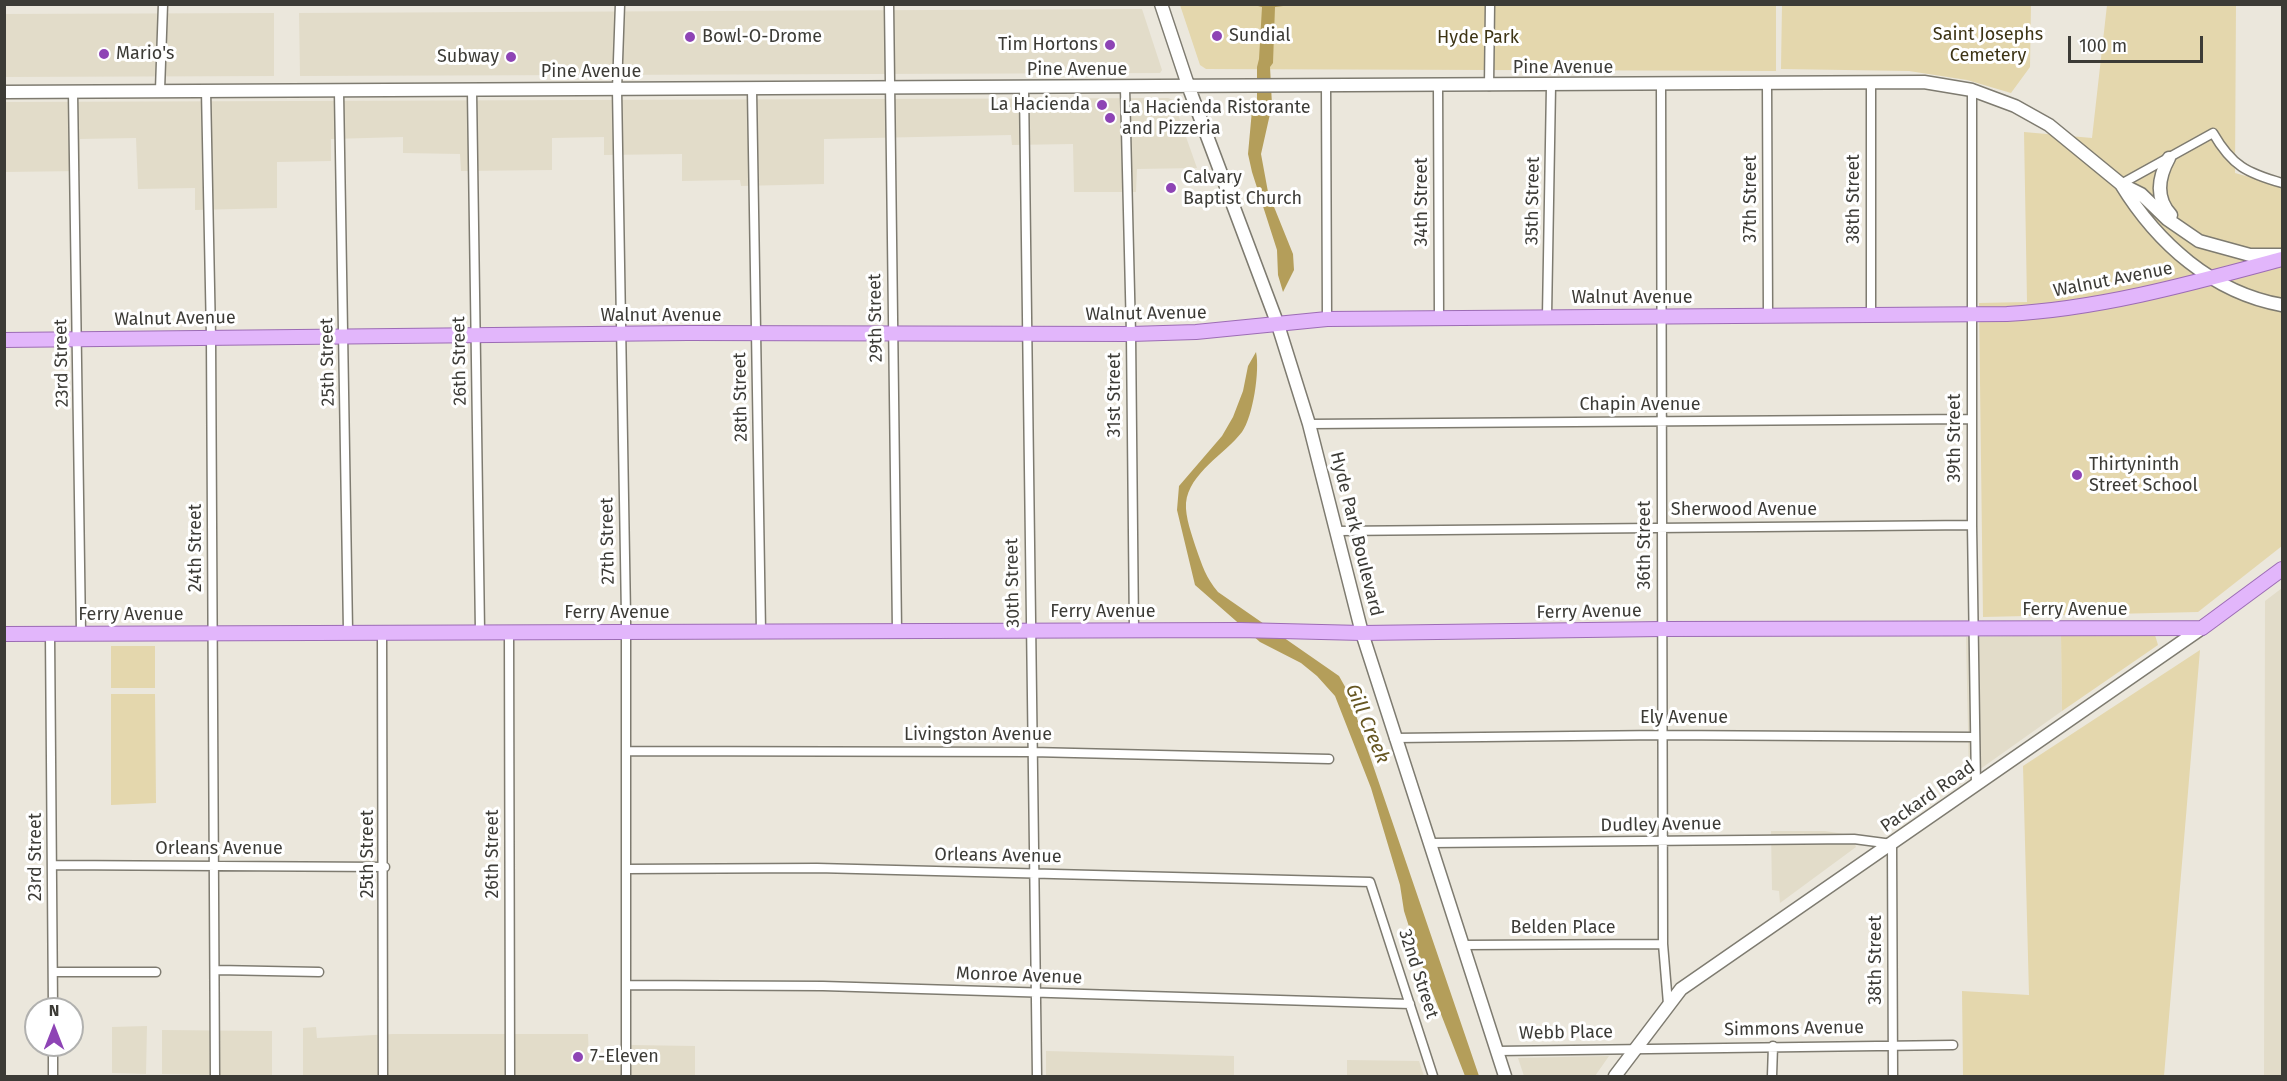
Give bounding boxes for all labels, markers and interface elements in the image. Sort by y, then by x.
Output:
park label: Saint Josephs Cemetery [1933,24,2043,66]
scale bar [2071,24,2206,62]
place label: Sundial [1229,25,1291,47]
place label: Bowl-O-Drome [702,26,822,48]
park label: Hyde Park [1437,27,1519,49]
marker: Sundial [1210,29,1224,43]
marker: Bowl-O-Drome [683,30,697,44]
place label: Tim Hortons [998,34,1098,56]
text: 100 m [2079,35,2127,57]
marker: Tim Hortons [1103,38,1117,52]
place label: Mario's [116,43,174,65]
place label: Subway [437,46,499,68]
marker: Mario's [97,47,111,61]
marker: Subway [504,50,518,64]
street label: Pine Avenue [1513,57,1613,79]
street label: Pine Avenue [1027,59,1127,81]
street label: Pine Avenue [541,61,641,83]
place label: La Hacienda [990,94,1090,116]
place label: La Hacienda Ristorante and Pizzeria [1122,97,1311,140]
marker: La Hacienda [1095,98,1109,112]
marker: La Hacienda Ristorante and Pizzeria [1103,111,1117,125]
street label: 38th Street [1843,154,1865,244]
street label: 37th Street [1740,155,1762,243]
street label: 34th Street [1411,157,1433,247]
street label: 35th Street [1521,157,1545,245]
place label: Calvary Baptist Church [1183,167,1302,210]
marker: Calvary Baptist Church [1164,181,1178,195]
street label: Walnut Avenue [2051,258,2175,302]
street label: 29th Street [864,273,888,363]
street label: Walnut Avenue [1571,287,1693,309]
street label: Walnut Avenue [1085,302,1207,326]
street label: Walnut Avenue [600,305,722,327]
street label: Walnut Avenue [114,307,236,331]
street label: 26th Street [448,316,472,406]
street label: 25th Street [316,318,340,406]
street label: 23rd Street [50,319,74,407]
street label: 28th Street [729,352,753,442]
street label: 31st Street [1104,353,1126,437]
street label: Chapin Avenue [1579,394,1701,416]
street label: 39th Street [1944,394,1966,482]
street label: Hyde Park Boulevard [1325,449,1387,619]
place label: Thirtyninth Street School [2089,454,2198,496]
marker: Thirtyninth Street School [2070,468,2084,482]
street label: 27th Street [596,497,620,585]
street label: Sherwood Avenue [1671,499,1817,521]
street label: 36th Street [1634,500,1656,590]
street label: 24th Street [185,504,207,592]
street label: 30th Street [1001,538,1025,628]
street label: Ferry Avenue [2022,599,2128,621]
street label: Ferry Avenue [1536,600,1642,624]
street label: Ferry Avenue [1050,601,1156,623]
street label: Ferry Avenue [564,602,670,624]
street label: Ferry Avenue [78,604,184,626]
water label: Gill Creek [1340,681,1394,767]
street label: Ely Avenue [1640,707,1728,729]
street label: Livingston Avenue [904,724,1052,746]
street label: Packard Road [1877,757,1979,837]
street label: 26th Street [482,809,504,899]
street label: 25th Street [357,810,379,898]
street label: 23rd Street [25,813,47,901]
street label: Dudley Avenue [1600,813,1722,837]
street label: Orleans Avenue [155,838,283,860]
street label: Orleans Avenue [934,844,1062,868]
street label: 38th Street [1865,915,1887,1005]
street label: Belden Place [1510,917,1616,939]
street label: 32nd Street [1393,927,1443,1021]
street label: Monroe Avenue [956,963,1082,989]
north arrow [24,997,84,1057]
text: N [49,1001,59,1020]
street label: Simmons Avenue [1724,1017,1864,1041]
street label: Webb Place [1519,1021,1613,1045]
place label: 7-Eleven [590,1046,659,1068]
marker: 7-Eleven [571,1050,585,1064]

